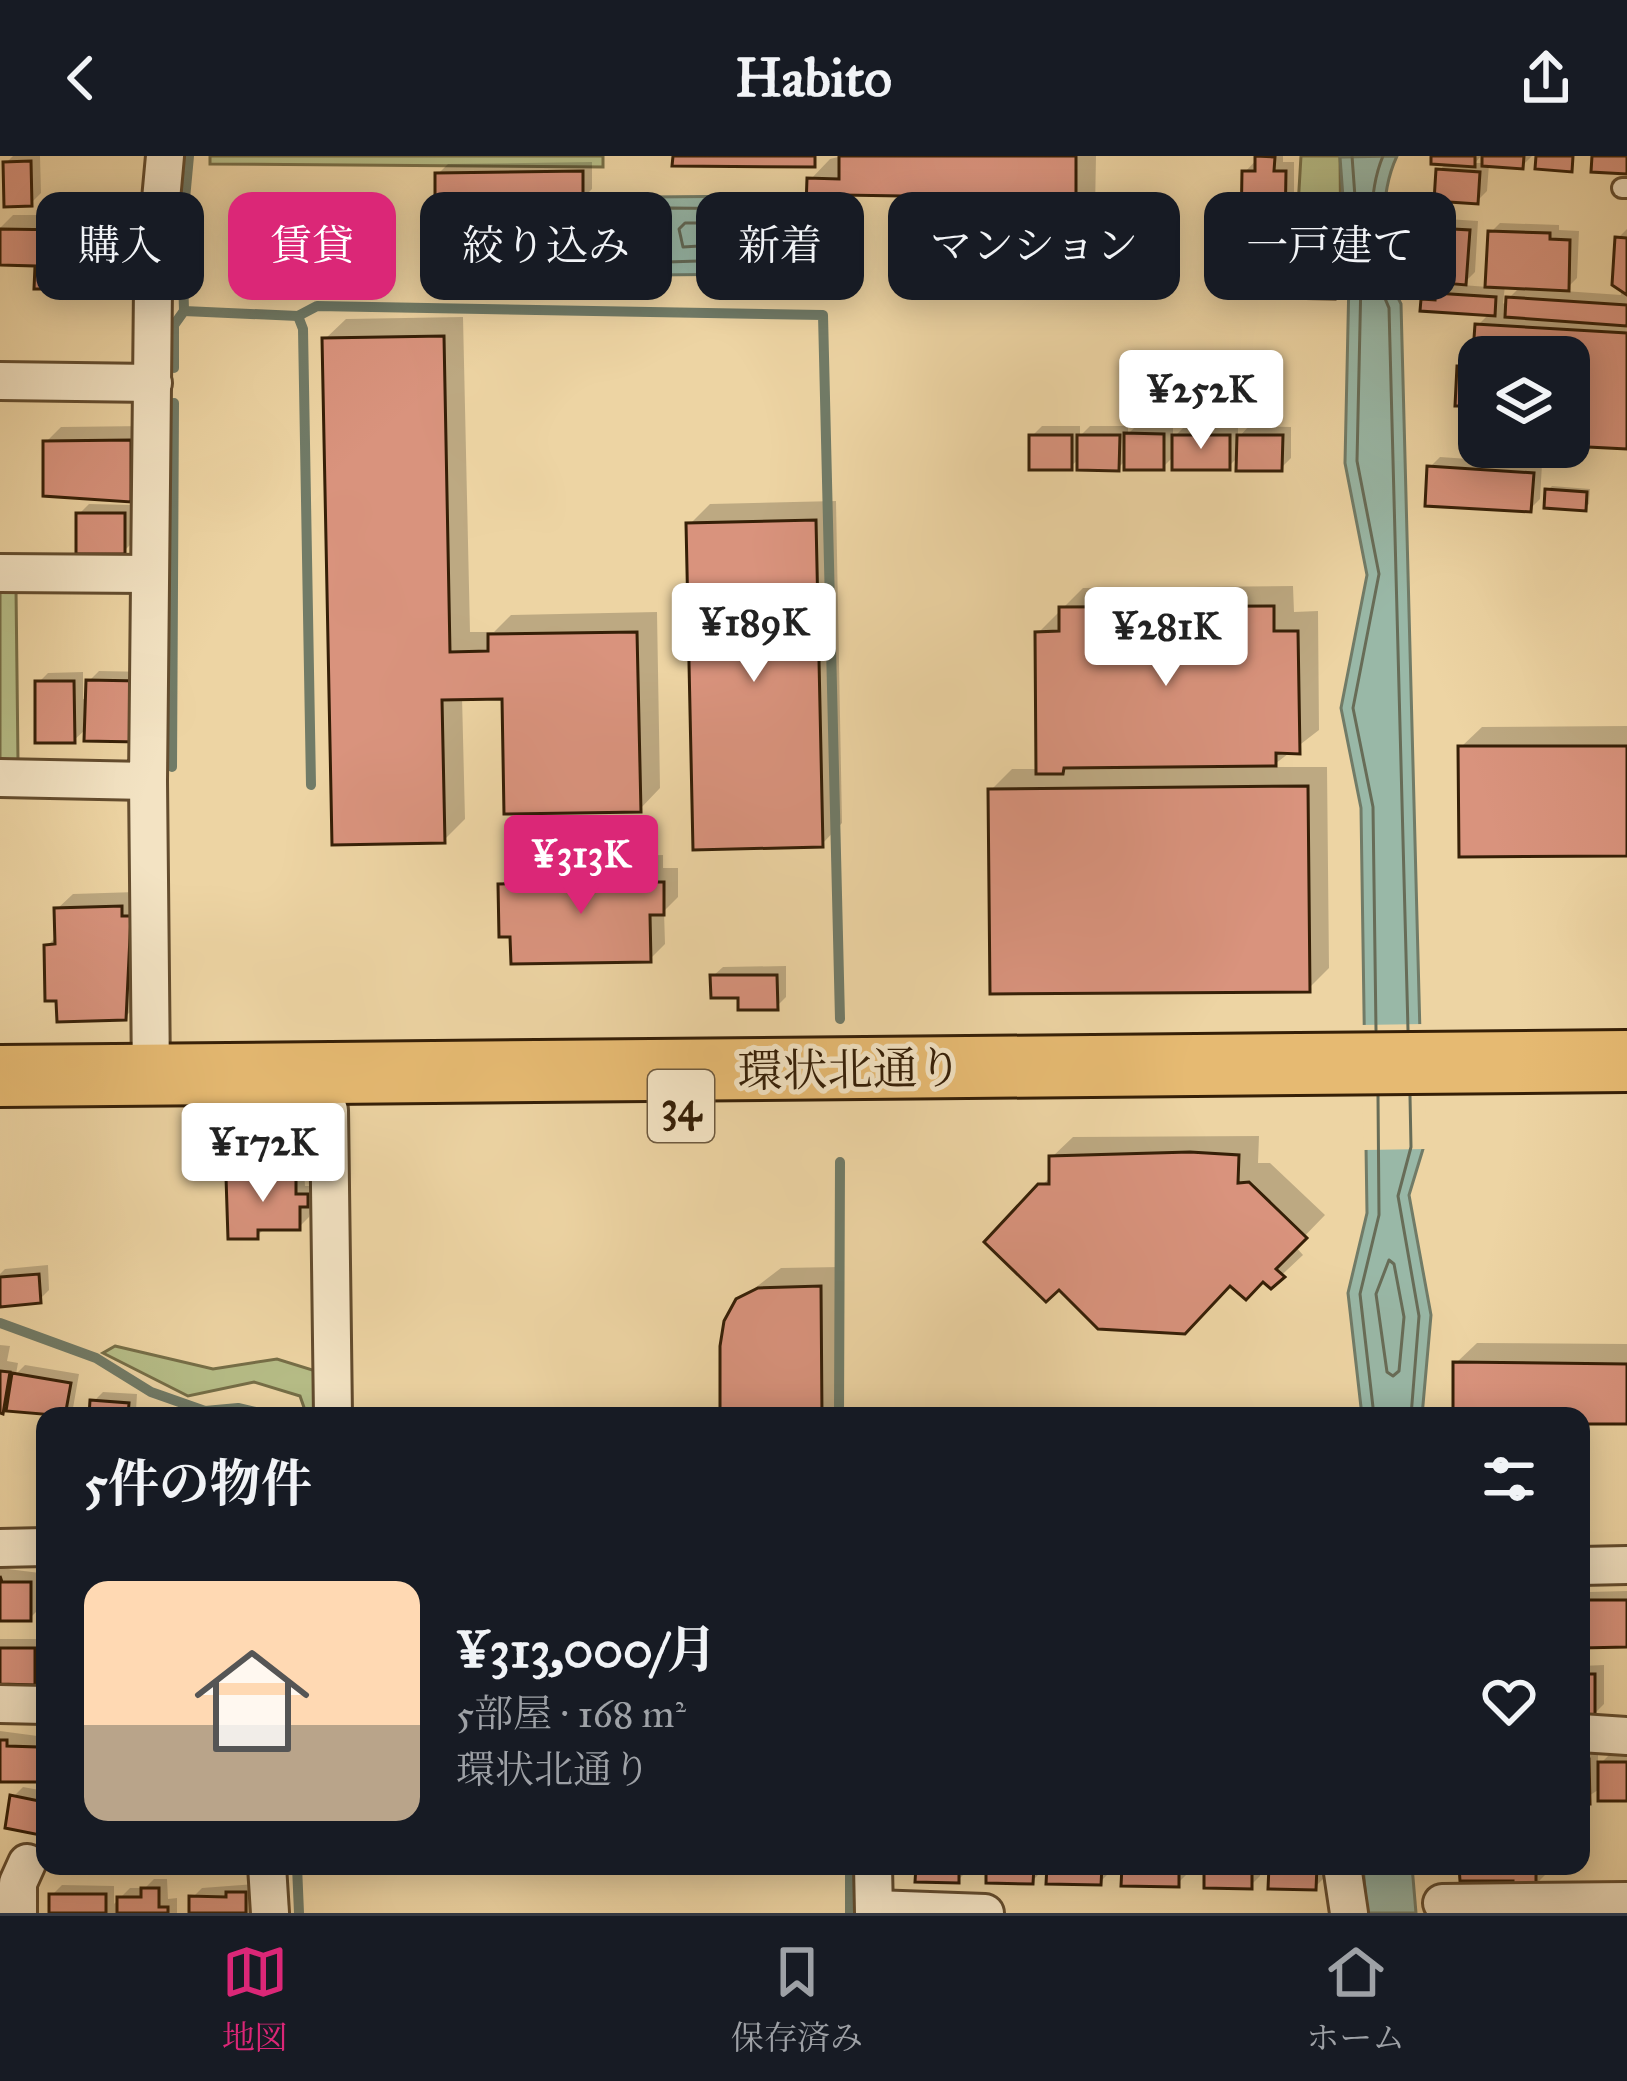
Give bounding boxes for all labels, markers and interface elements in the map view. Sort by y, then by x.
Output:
icon: back [48,45,114,111]
text: Habito [735,45,892,111]
icon: share [1513,45,1579,111]
chip: 購入 [36,192,204,300]
chip: 賃貸 [228,192,396,300]
chip: 絞り込み [420,192,672,300]
chip: 新着 [696,192,864,300]
chip: マンション [888,192,1180,300]
chip: 一戸建て [1204,192,1456,300]
map controls [1458,336,1590,468]
button: layers [1458,336,1590,468]
pin: ¥252K [1117,350,1285,452]
text: ¥252K [1146,365,1256,413]
pin: ¥189K [670,583,838,685]
pin: ¥281K [1082,587,1250,689]
text: ¥189K [699,598,809,646]
text: ¥281K [1112,602,1220,650]
pin: ¥313K [497,815,665,917]
text: ¥313K [531,830,631,878]
street label: 環状北通り [737,1040,963,1099]
road number: 34 [648,1070,714,1142]
pin: ¥172K [179,1103,347,1205]
text: ¥172K [209,1118,317,1166]
icon: filters [1476,1446,1542,1512]
text: 5件の物件 [84,1453,312,1515]
text: ¥313,000/月 [456,1619,717,1681]
icon: home [180,1629,324,1773]
icon: heart [1476,1668,1542,1734]
text: 5部屋 · 168 m² [456,1690,686,1738]
text: 環状北通り [456,1746,651,1794]
tab: 地図 [222,1939,288,2058]
tab: 保存済み [731,1939,863,2058]
tab: ホーム [1306,1939,1405,2058]

